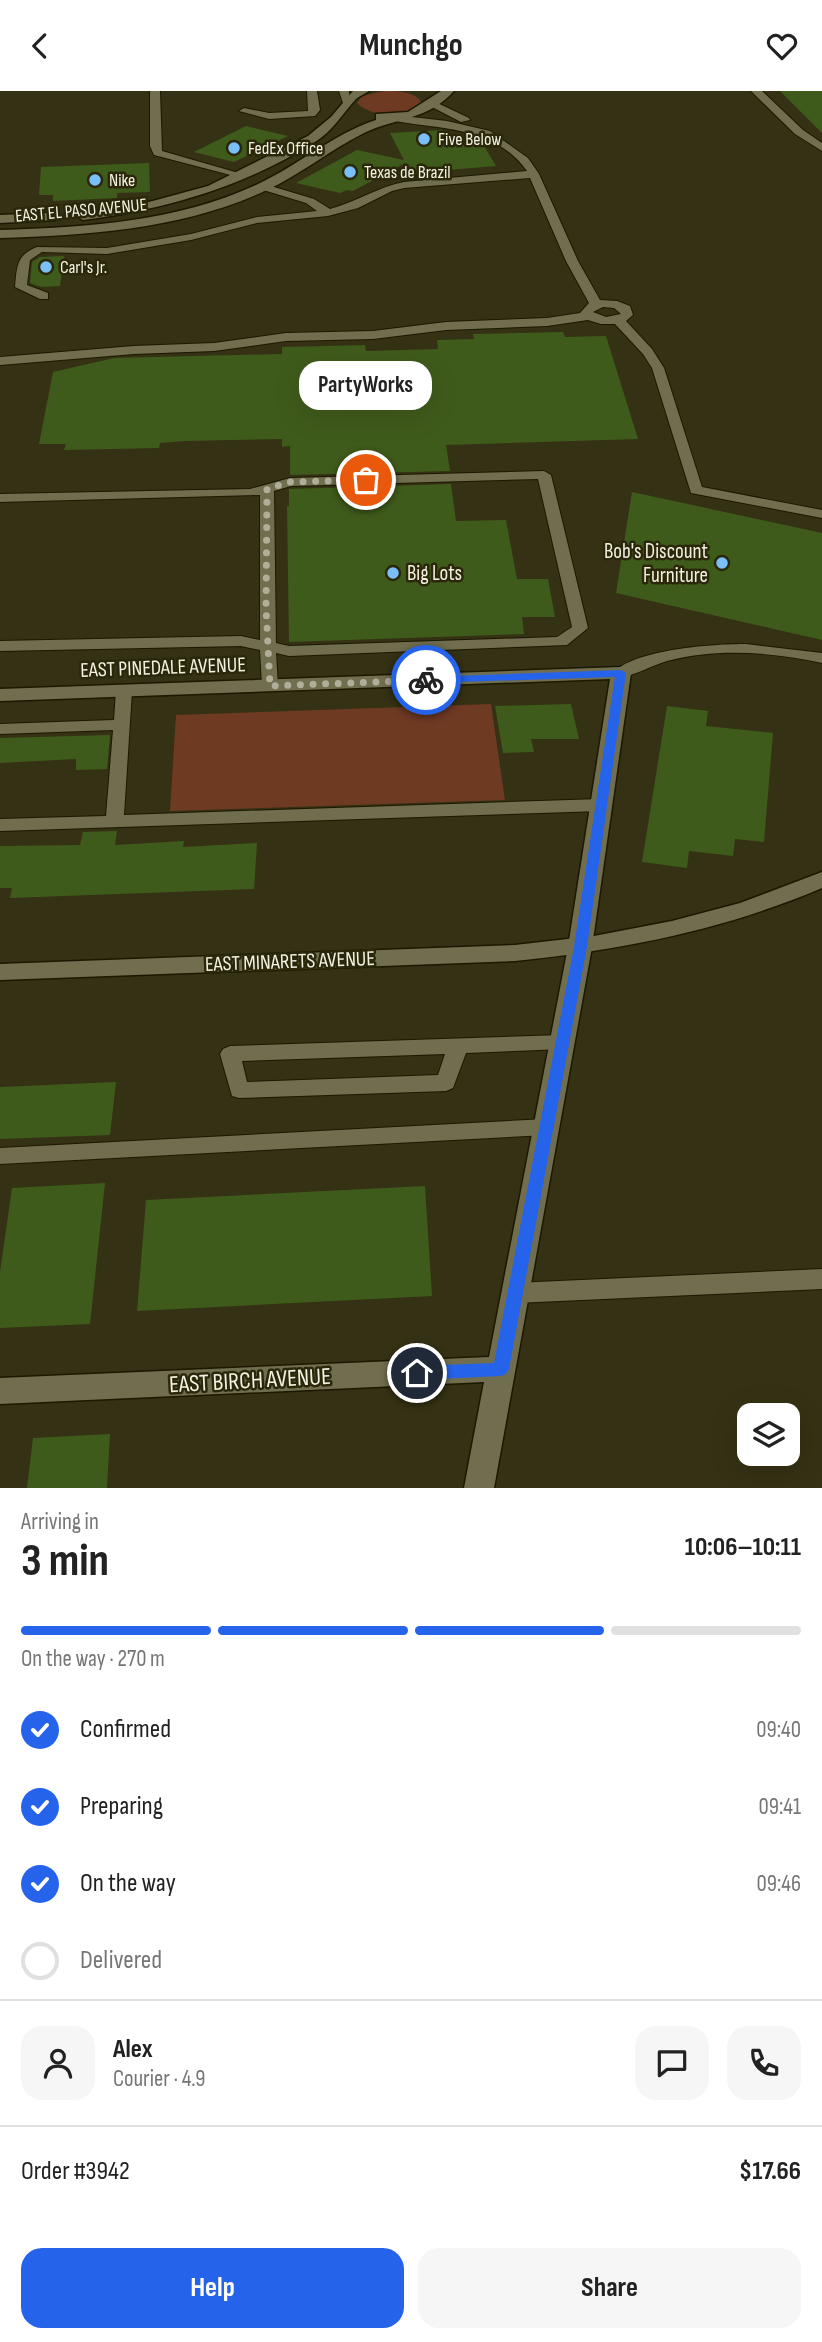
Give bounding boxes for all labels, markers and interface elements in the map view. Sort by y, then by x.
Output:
text: Munchgo [359,26,463,65]
icon: back [21,27,59,65]
icon: heart [763,27,801,65]
place label: Five Below [438,129,501,150]
marker: Five Below [416,131,432,147]
place label: FedEx Office [248,138,323,159]
marker: FedEx Office [226,140,242,156]
place label: Texas de Brazil [364,162,451,183]
marker: Texas de Brazil [342,164,358,180]
place label: Nike [109,170,135,191]
marker: Nike [87,172,103,188]
street label: EAST EL PASO AVENUE [14,194,148,227]
place label: Carl's Jr. [60,257,107,278]
marker: Carl's Jr. [38,259,54,275]
callout: PartyWorks [300,361,432,410]
text: PartyWorks [318,371,413,399]
pin [336,450,396,510]
icon: bag [347,461,385,499]
place label: Bob's Discount Furniture [604,539,708,588]
marker: Bob's Discount Furniture [714,555,730,571]
place label: Big Lots [407,561,462,586]
marker: Big Lots [385,565,401,581]
courier [391,645,461,715]
street label: EAST PINEDALE AVENUE [80,652,246,683]
icon: bike [407,661,445,699]
street label: EAST MINARETS AVENUE [205,946,375,977]
pin [387,1343,447,1403]
icon: home [398,1354,436,1392]
street label: EAST BIRCH AVENUE [168,1362,332,1399]
map controls [737,1403,800,1466]
button: layers [737,1403,800,1466]
text: Arriving in [21,1508,99,1536]
text: 10:06–10:11 [685,1532,801,1563]
text: 3 min [21,1534,109,1589]
text: On the way · 270 m [21,1645,165,1673]
icon: check [21,1711,59,1749]
text: Confirmed [80,1714,171,1745]
text: 09:40 [756,1716,801,1744]
icon: check [21,1788,59,1826]
text: Preparing [80,1791,163,1822]
text: 09:41 [758,1793,801,1821]
icon: check [21,1865,59,1903]
text: On the way [80,1868,176,1899]
text: 09:46 [757,1870,801,1898]
text: Delivered [80,1945,162,1976]
button: person [21,2026,95,2100]
button: chat [635,2026,709,2100]
button: phone [727,2026,801,2100]
text: Alex [113,2034,153,2065]
text: Courier · 4.9 [113,2065,205,2093]
text: Order #3942 [21,2156,130,2187]
text: $17.66 [739,2156,801,2187]
button: Help [21,2248,404,2328]
button: Share [418,2248,801,2328]

